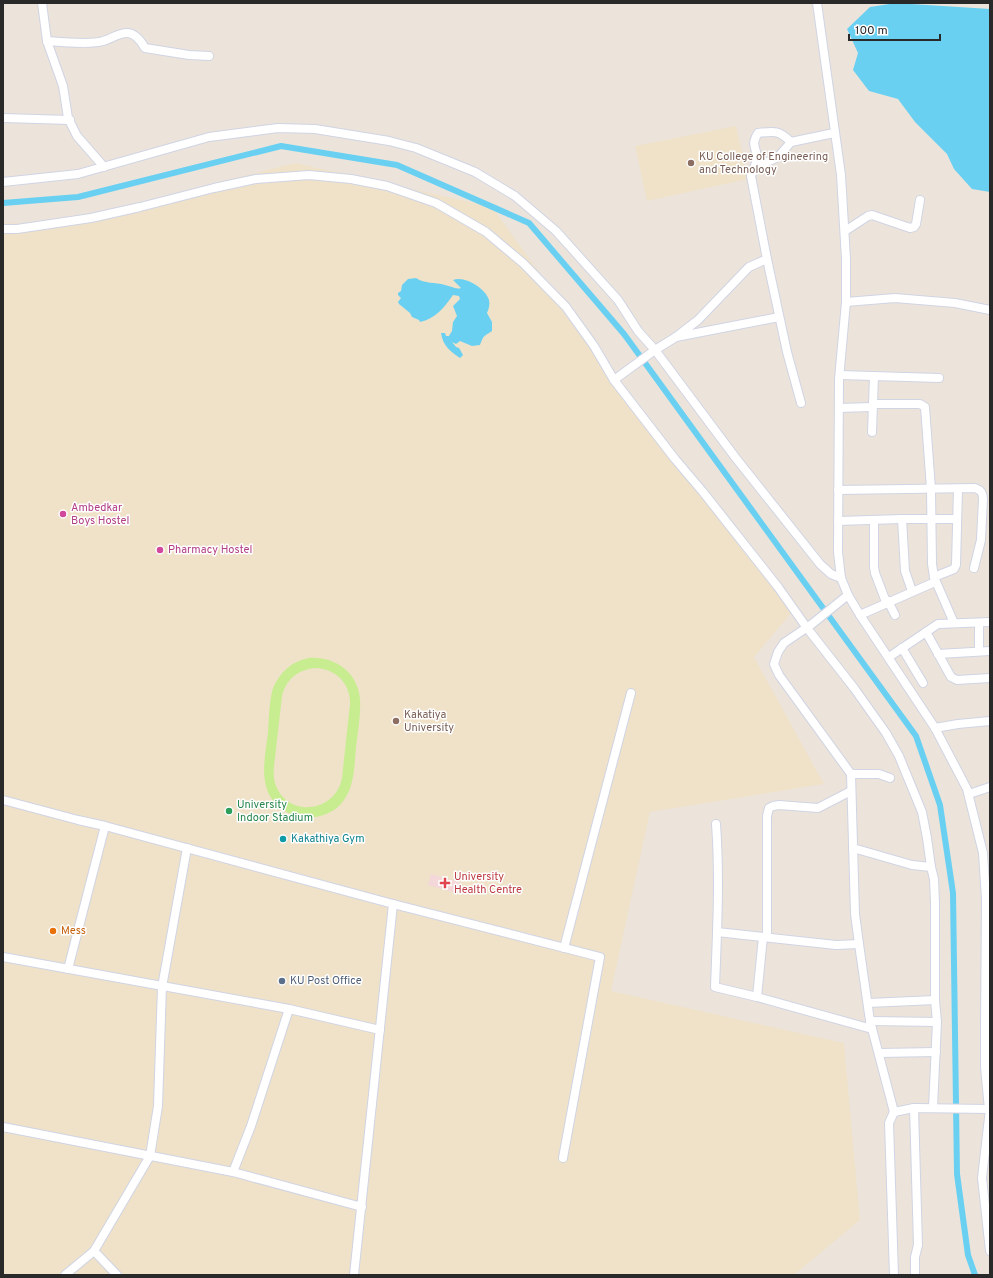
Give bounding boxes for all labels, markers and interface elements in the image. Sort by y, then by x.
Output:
scale bar [849,16,940,42]
text: 100 m [855,23,888,39]
place label: KU College of Engineering and Technology [699,150,828,177]
marker: KU College of Engineering and Technology [686,158,696,168]
place label: Ambedkar Boys Hostel [71,501,129,528]
marker: Ambedkar Boys Hostel [58,509,68,519]
place label: Pharmacy Hostel [168,543,252,557]
marker: Pharmacy Hostel [155,545,165,555]
place label: Kakatiya University [404,708,454,735]
marker: Kakatiya University [391,716,401,726]
place label: University Indoor Stadium [237,798,313,825]
marker: University Indoor Stadium [224,806,234,816]
place label: Kakathiya Gym [291,832,365,846]
marker: Kakathiya Gym [278,834,288,844]
place label: University Health Centre [454,870,522,897]
marker: University Health Centre [439,877,451,889]
place label: Mess [61,924,86,938]
marker: Mess [48,926,58,936]
place label: KU Post Office [290,974,362,988]
marker: KU Post Office [277,976,287,986]

